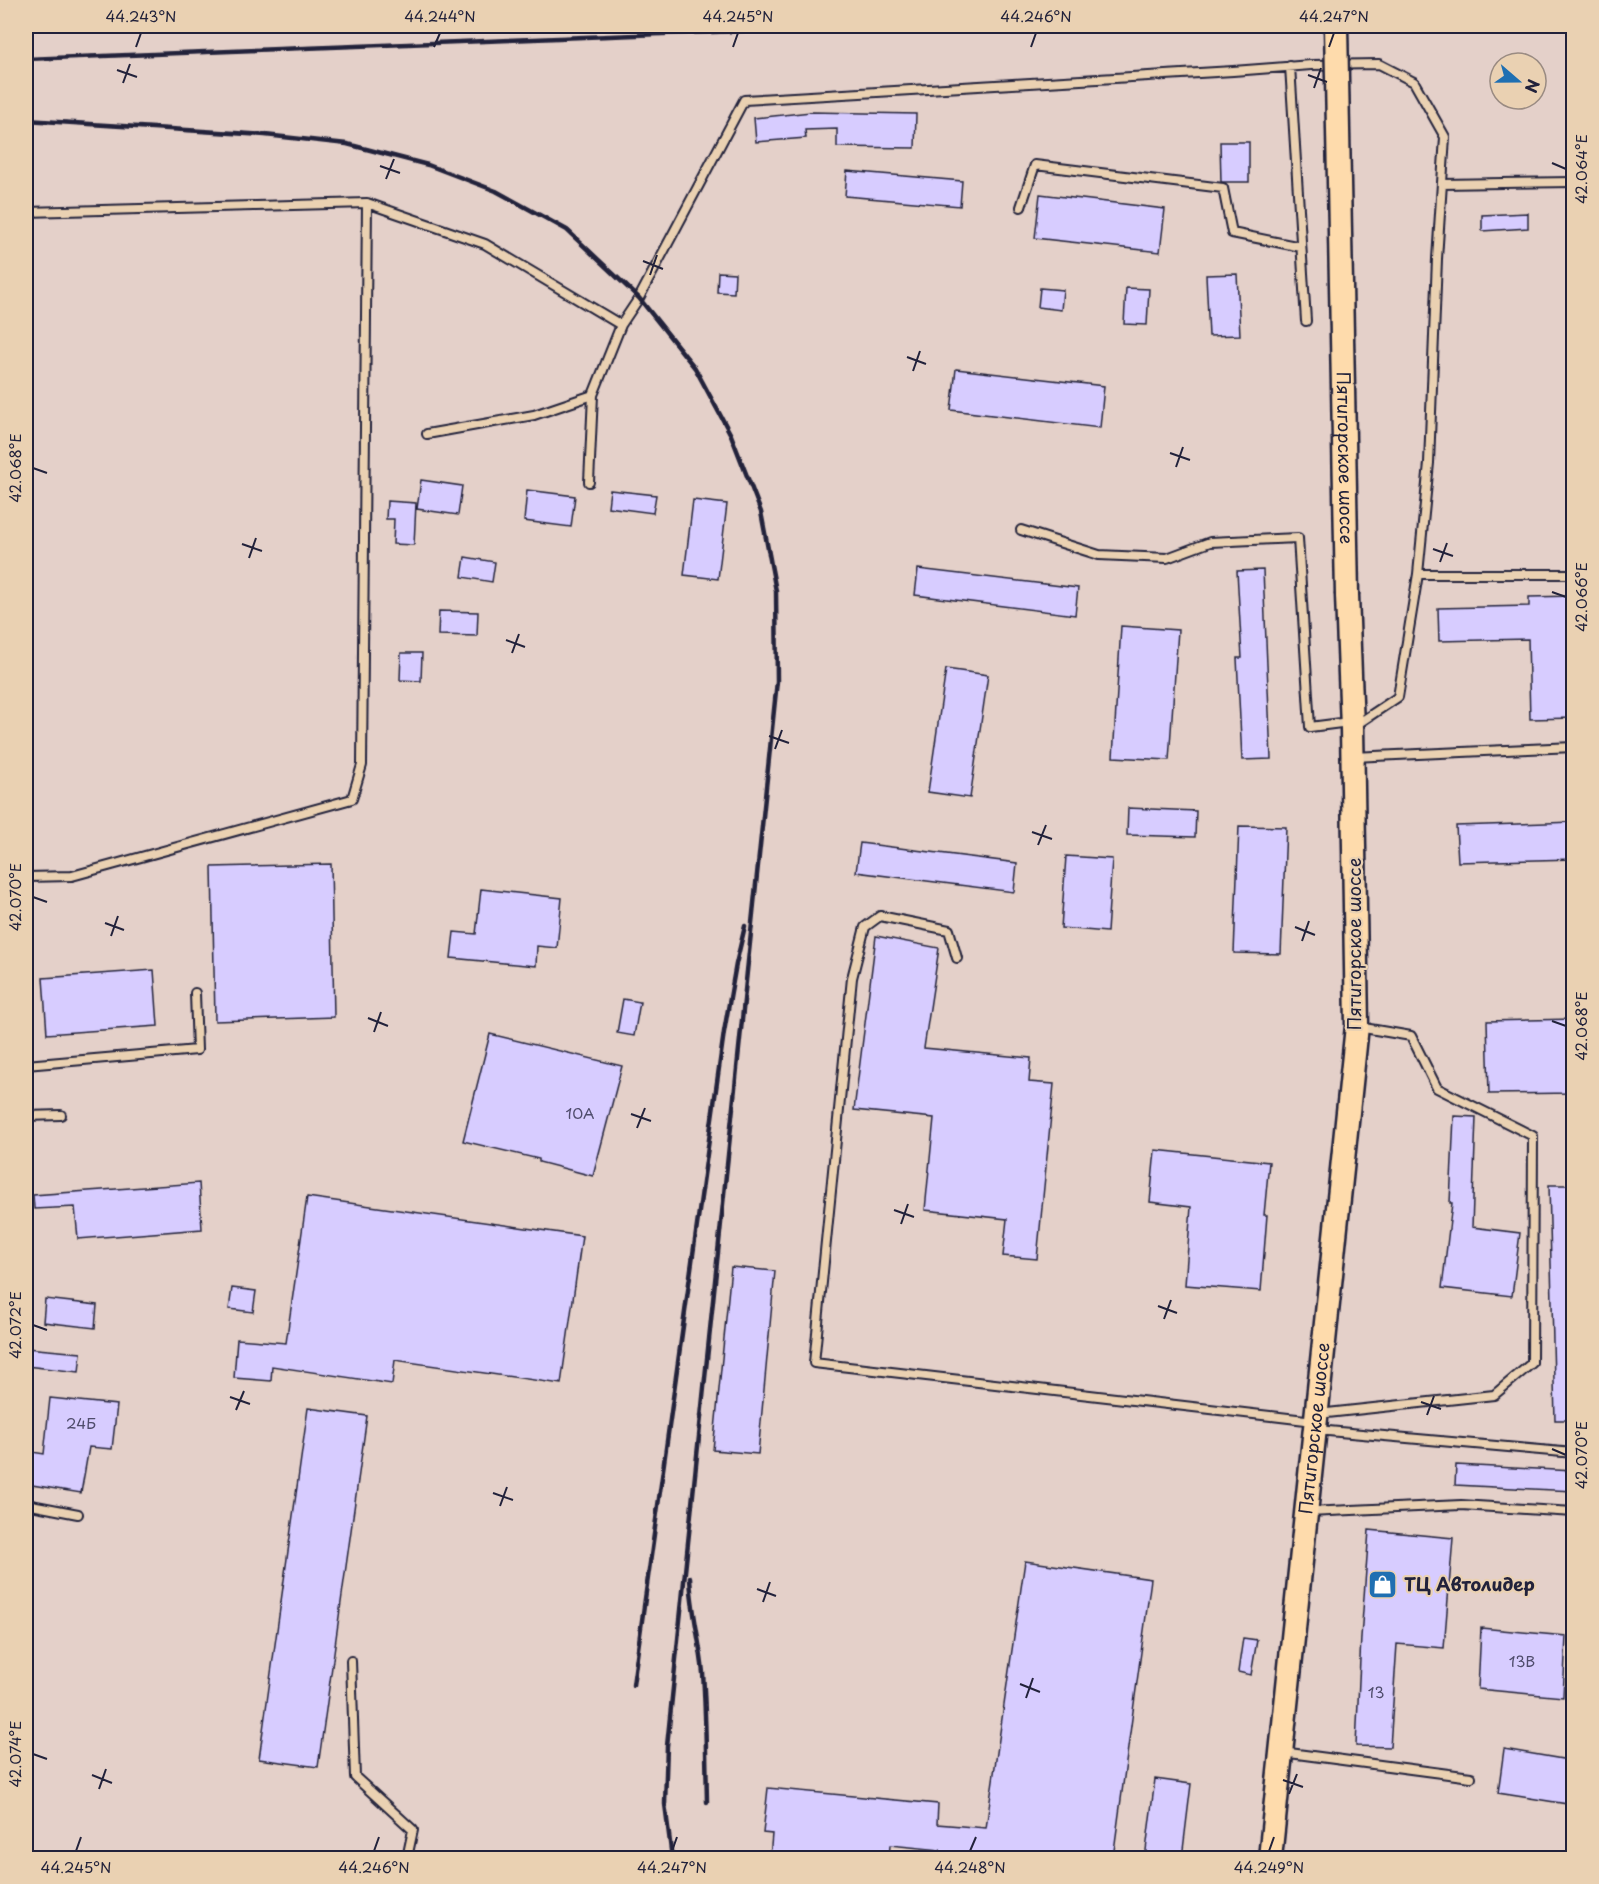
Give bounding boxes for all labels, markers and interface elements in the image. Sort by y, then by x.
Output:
text: 44.243°N [105,4,177,27]
text: 44.244°N [404,4,476,27]
text: 44.245°N [703,4,773,27]
text: 44.246°N [1000,4,1072,27]
text: 44.247°N [1299,4,1369,27]
north arrow [1488,51,1548,111]
text: N [1520,76,1546,97]
text: 42.064°E [1569,134,1592,204]
street label: Пятигорское шоссе [1331,371,1361,544]
text: 42.068°E [3,433,26,503]
text: 42.066°E [1569,562,1592,632]
street label: Пятигорское шоссе [1340,858,1367,1030]
text: 42.070°E [3,863,26,931]
text: 42.068°E [1569,991,1592,1061]
house number: 10А [565,1101,595,1124]
text: 42.072°E [3,1291,26,1359]
street label: Пятигорское шоссе [1291,1341,1336,1515]
house number: 24Б [66,1411,96,1434]
text: 42.070°E [1569,1421,1592,1489]
shop icon: ТЦ Автолидер [1367,1569,1399,1601]
place label: ТЦ Автолидер [1404,1570,1535,1597]
house number: 13В [1509,1649,1535,1672]
house number: 13 [1368,1680,1384,1703]
text: 42.074°E [3,1721,26,1787]
text: 44.245°N [41,1855,111,1878]
text: 44.246°N [338,1855,410,1878]
text: 44.247°N [637,1855,707,1878]
text: 44.248°N [934,1855,1006,1878]
text: 44.249°N [1234,1855,1304,1878]

